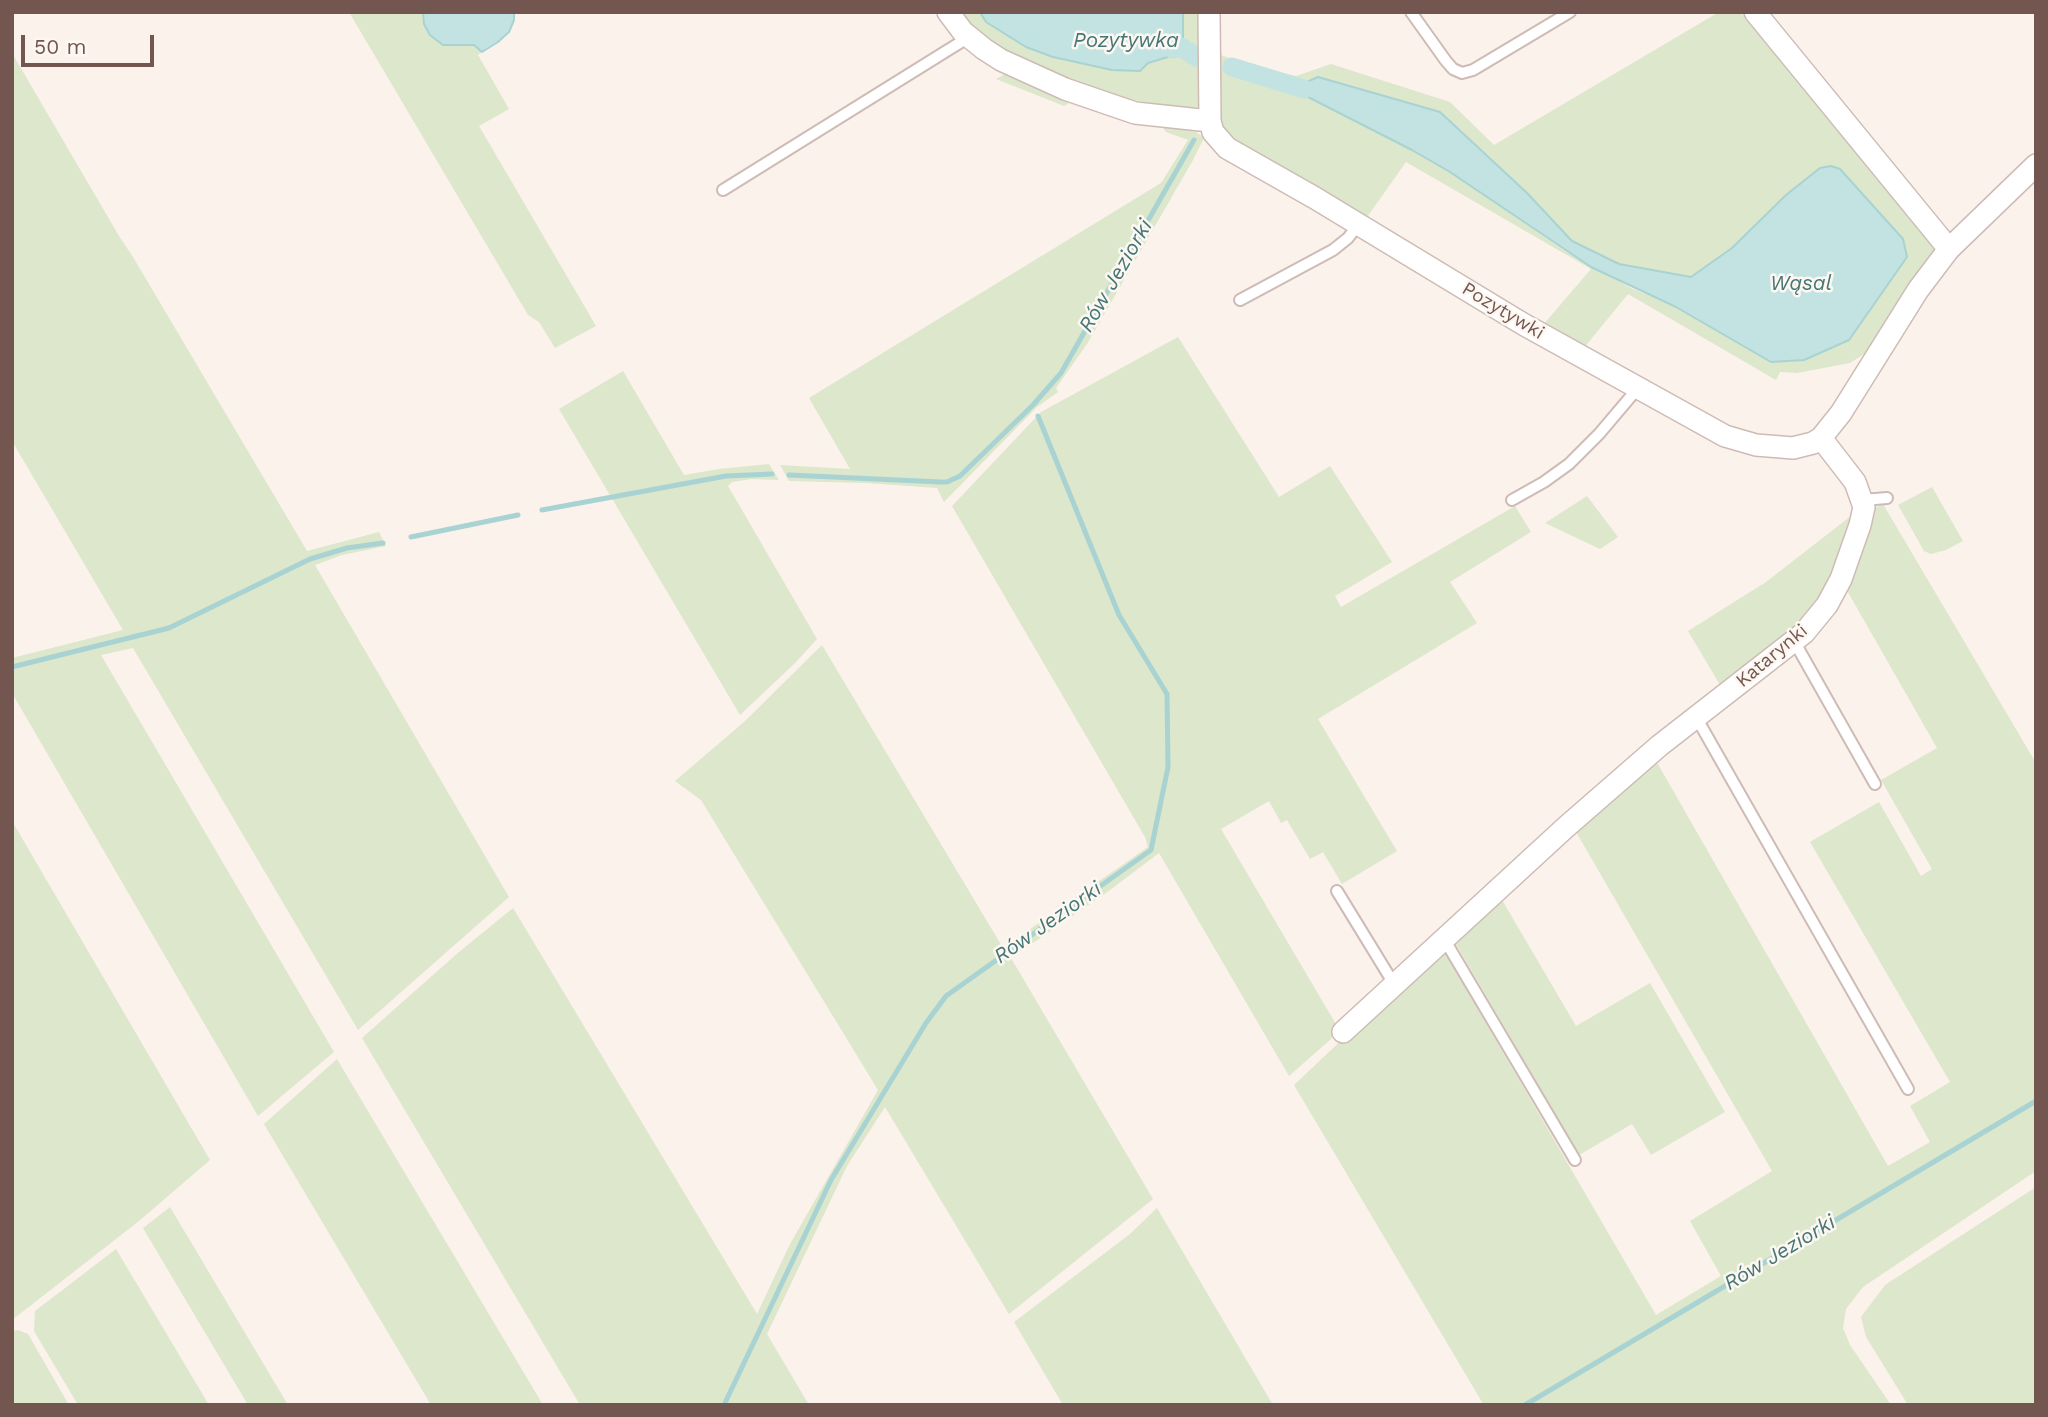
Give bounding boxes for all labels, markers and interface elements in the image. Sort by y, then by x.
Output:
scale bar [24,21,158,65]
water label: Pozytywka [1073,28,1179,54]
text: 50 m [34,34,86,59]
water label: Rów Jeziorki [1074,215,1158,337]
water label: Wąsal [1770,271,1832,297]
street label: Pozytywki [1458,278,1548,344]
street label: Katarynki [1732,619,1812,693]
water label: Rów Jeziorki [989,877,1107,969]
water label: Rów Jeziorki [1720,1210,1840,1296]

